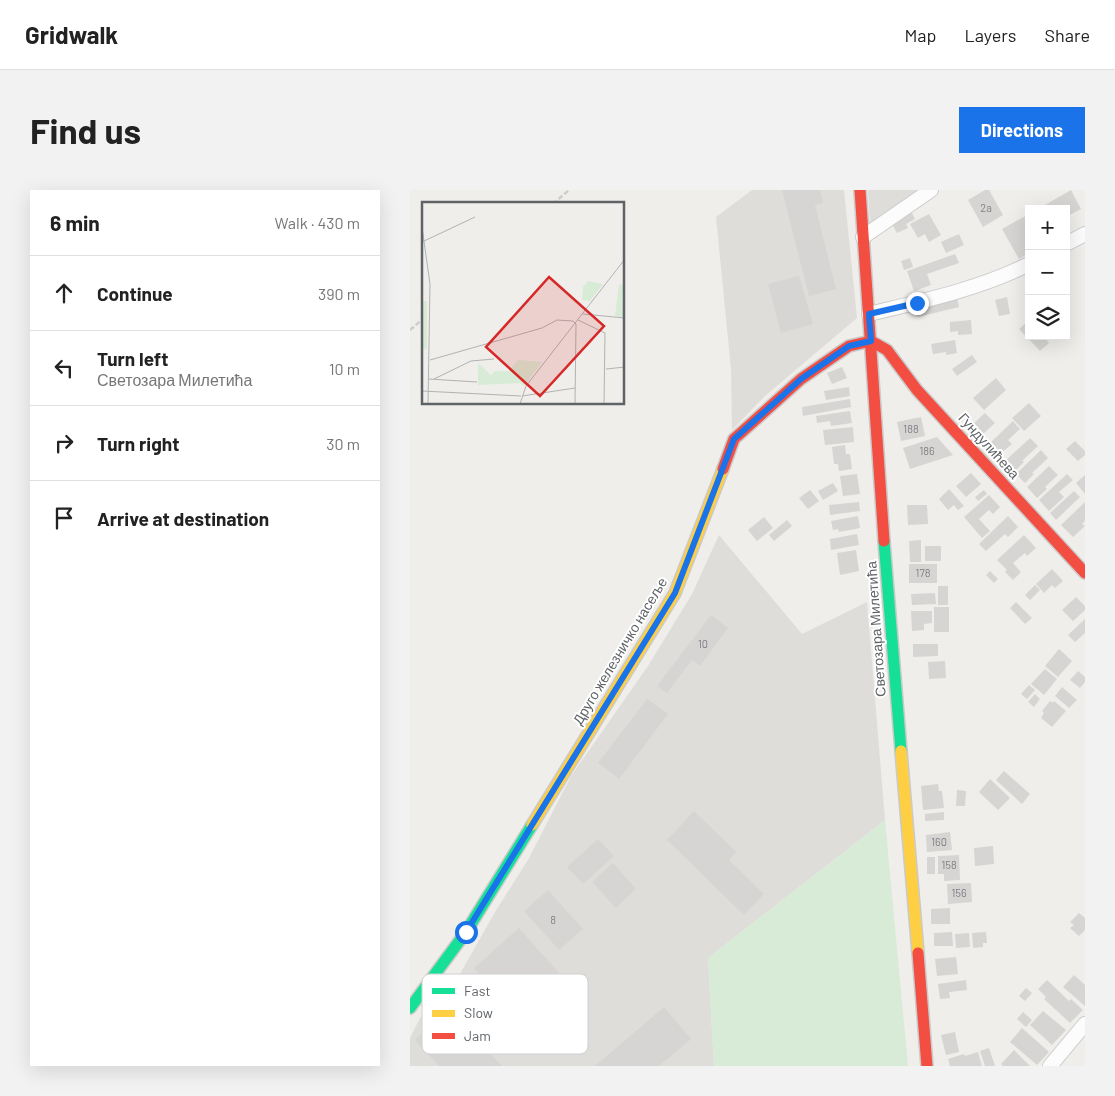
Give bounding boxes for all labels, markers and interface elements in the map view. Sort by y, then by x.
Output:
text: Gridwalk [25,20,118,49]
text: Map [904,24,936,46]
text: Layers [964,24,1017,46]
text: Share [1045,24,1090,46]
button: Directions [959,107,1085,153]
text: Find us [30,109,141,151]
house number: 2a [980,201,992,214]
inset map [422,202,625,405]
map controls [1025,205,1070,340]
button: + [1025,205,1070,250]
text: 6 min [50,210,100,235]
text: Walk · 430 m [275,213,360,232]
button: − [1025,250,1070,295]
icon: ahead [50,279,78,307]
text: Continue [97,282,173,305]
text: 390 m [318,284,360,303]
route end [906,292,929,315]
button: layers [1025,295,1070,340]
text: Turn left [97,347,168,370]
icon: left [50,354,78,382]
text: 10 m [329,359,360,378]
text: Светозара Милетића [97,370,252,389]
street label: Гундулићева [955,409,1024,482]
house number: 188 [903,422,919,435]
icon: right [50,429,78,457]
text: Turn right [97,432,179,455]
text: 30 m [326,434,360,453]
house number: 186 [919,444,935,457]
icon: arrive [50,504,78,532]
text: Arrive at destination [97,507,269,530]
street label: Светозара Милетића [862,560,889,697]
house number: 178 [916,566,931,579]
street label: Друго железничко насеље [569,574,670,727]
house number: 10 [698,637,708,650]
house number: 160 [931,835,947,848]
house number: 158 [941,858,957,871]
house number: 156 [951,886,967,899]
house number: 8 [550,913,556,926]
route start [455,921,478,944]
legend [422,974,588,1054]
text: Fast [464,982,490,999]
text: Slow [464,1004,493,1021]
text: Jam [464,1027,491,1044]

